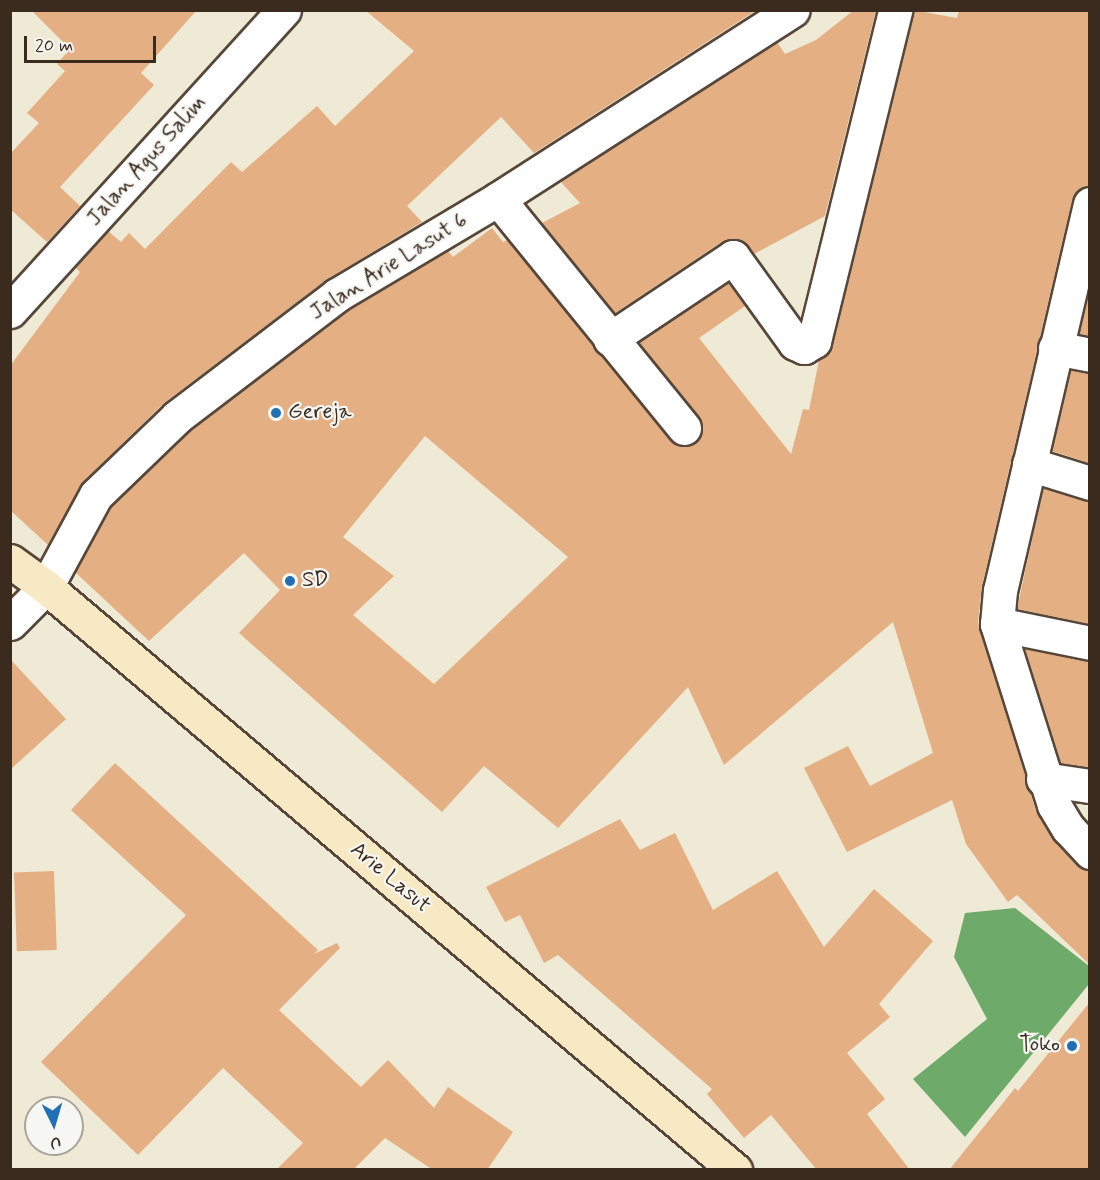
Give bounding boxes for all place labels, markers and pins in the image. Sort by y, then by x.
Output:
place label: Gereja [288,400,352,426]
marker: Gereja [269,406,283,420]
place label: SD [302,568,328,594]
marker: SD [283,574,297,588]
place label: Toko [1019,1033,1060,1059]
marker: Toko [1065,1039,1079,1053]

